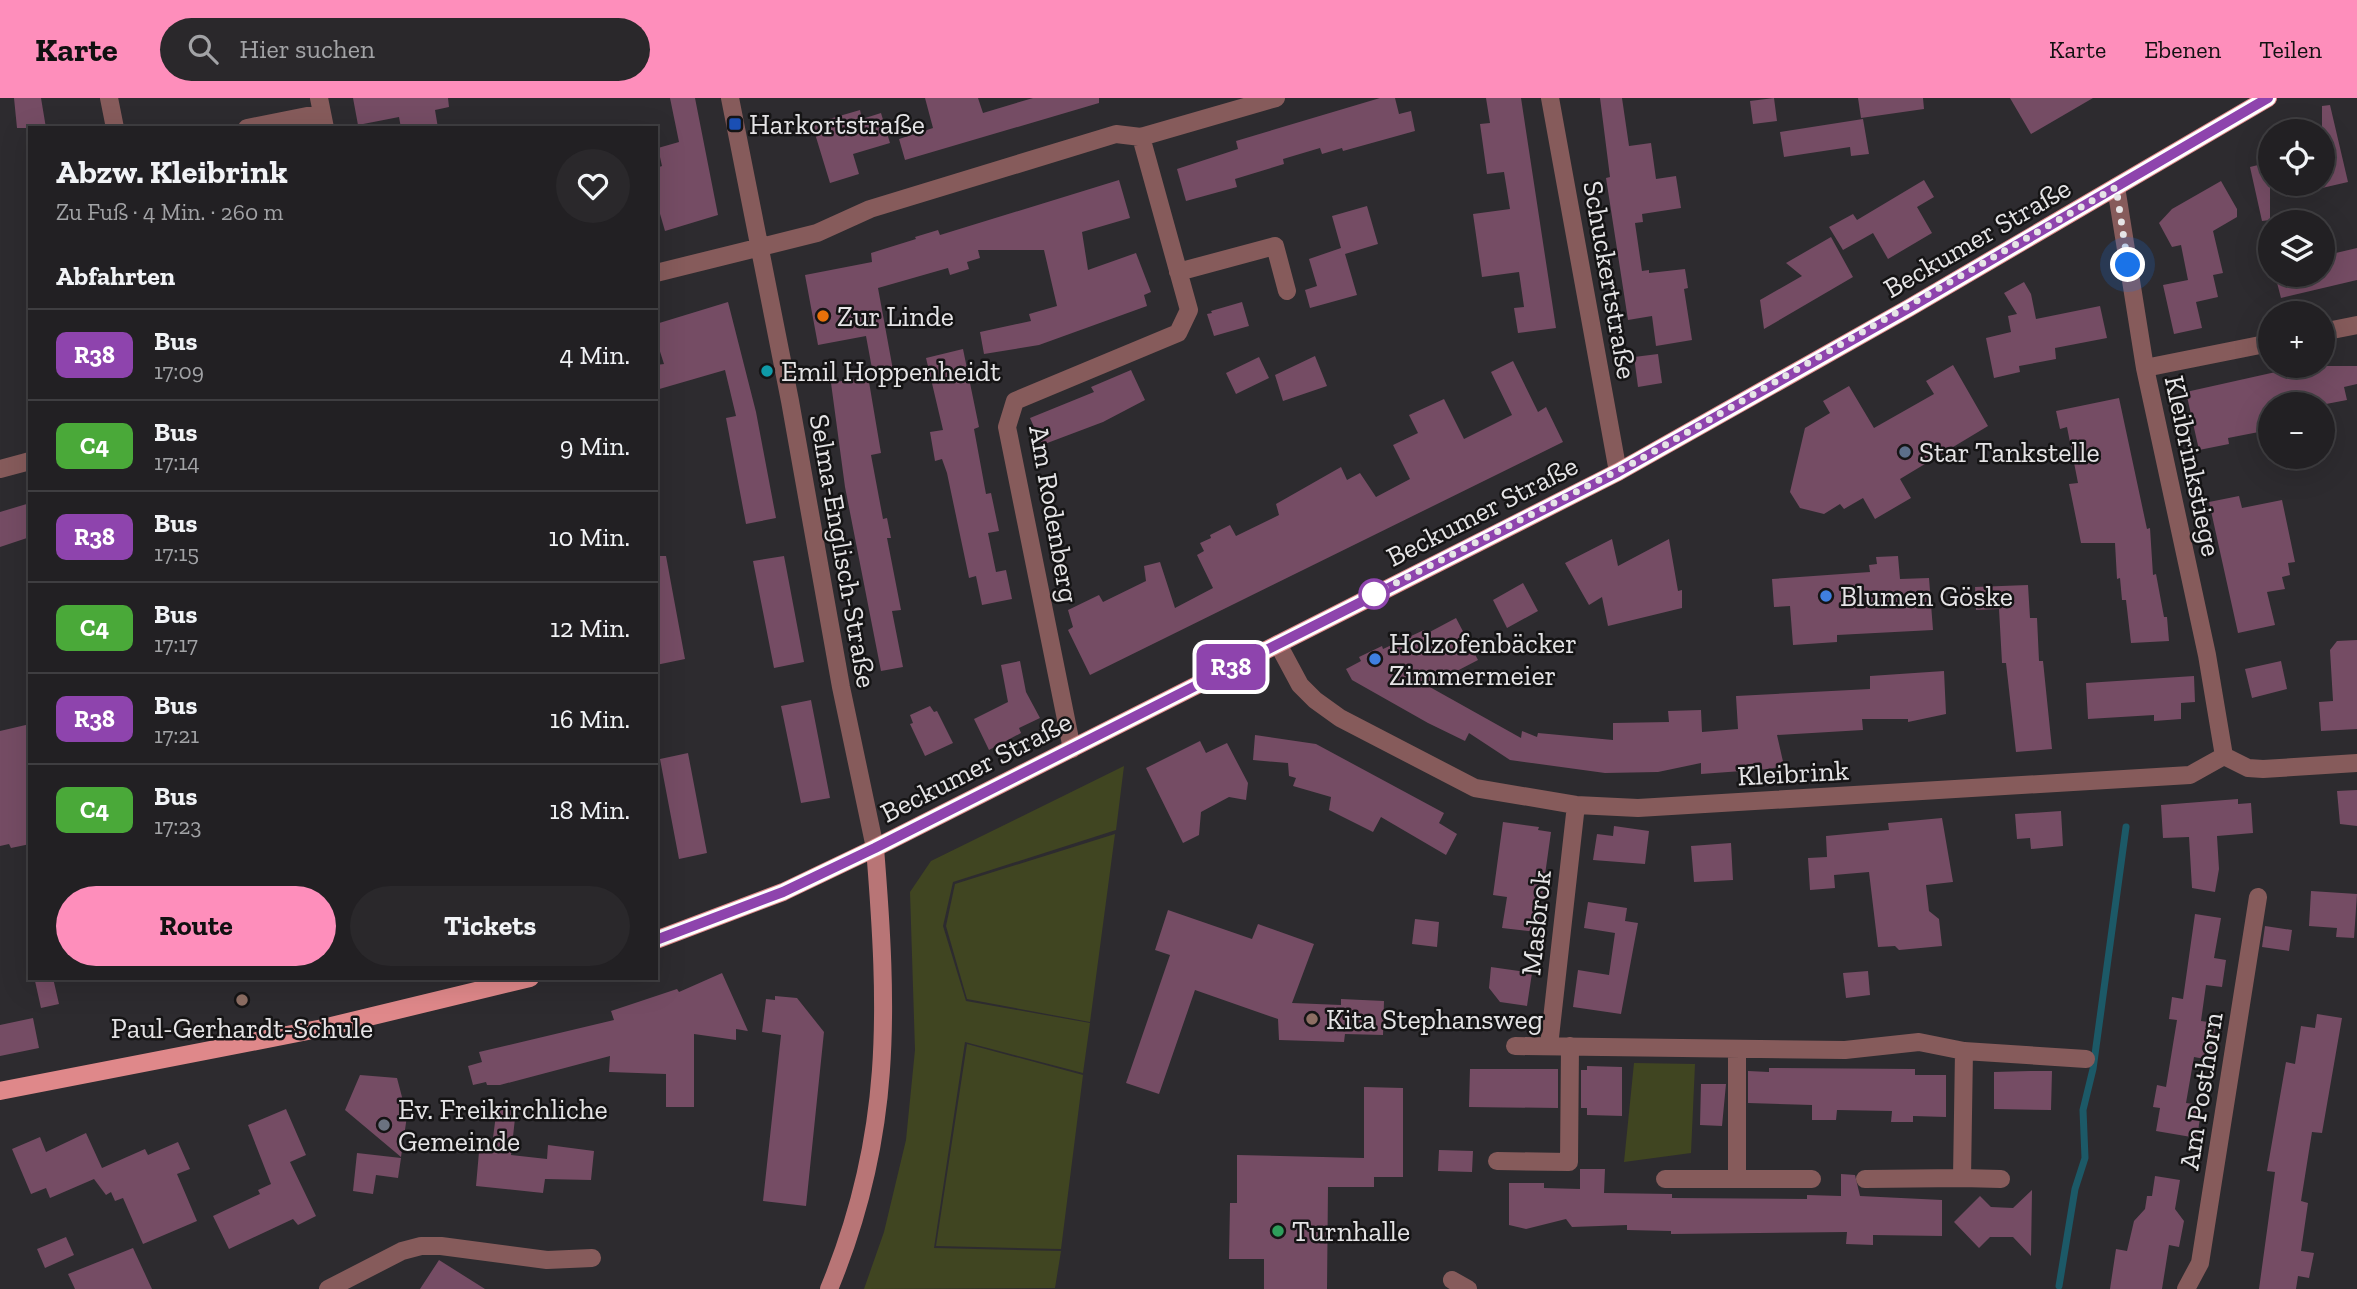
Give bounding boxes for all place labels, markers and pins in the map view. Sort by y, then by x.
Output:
place label: Harkortstraße [749,108,925,141]
marker: Harkortstraße [727,116,743,132]
place label: Zur Linde [837,300,954,333]
marker: Zur Linde [815,308,831,324]
place label: Emil Hoppenheidt [781,355,1001,388]
marker: Emil Hoppenheidt [759,363,775,379]
place label: Star Tankstelle [1919,436,2100,469]
marker: Star Tankstelle [1897,444,1913,460]
unlabelled marker [1359,579,1389,609]
place label: Blumen Göske [1840,580,2013,613]
marker: Blumen Göske [1818,588,1834,604]
place label: Holzofenbäcker Zimmermeier [1389,627,1577,692]
marker: Holzofenbäcker Zimmermeier [1367,651,1383,667]
marker: Paul-Gerhardt-Schule [234,992,250,1008]
place label: Kita Stephansweg [1326,1003,1543,1036]
marker: Kita Stephansweg [1304,1011,1320,1027]
place label: Paul-Gerhardt-Schule [111,1012,373,1045]
place label: Ev. Freikirchliche Gemeinde [398,1093,608,1158]
marker: Ev. Freikirchliche Gemeinde [376,1117,392,1133]
place label: Turnhalle [1292,1215,1410,1248]
marker: Turnhalle [1270,1223,1286,1239]

